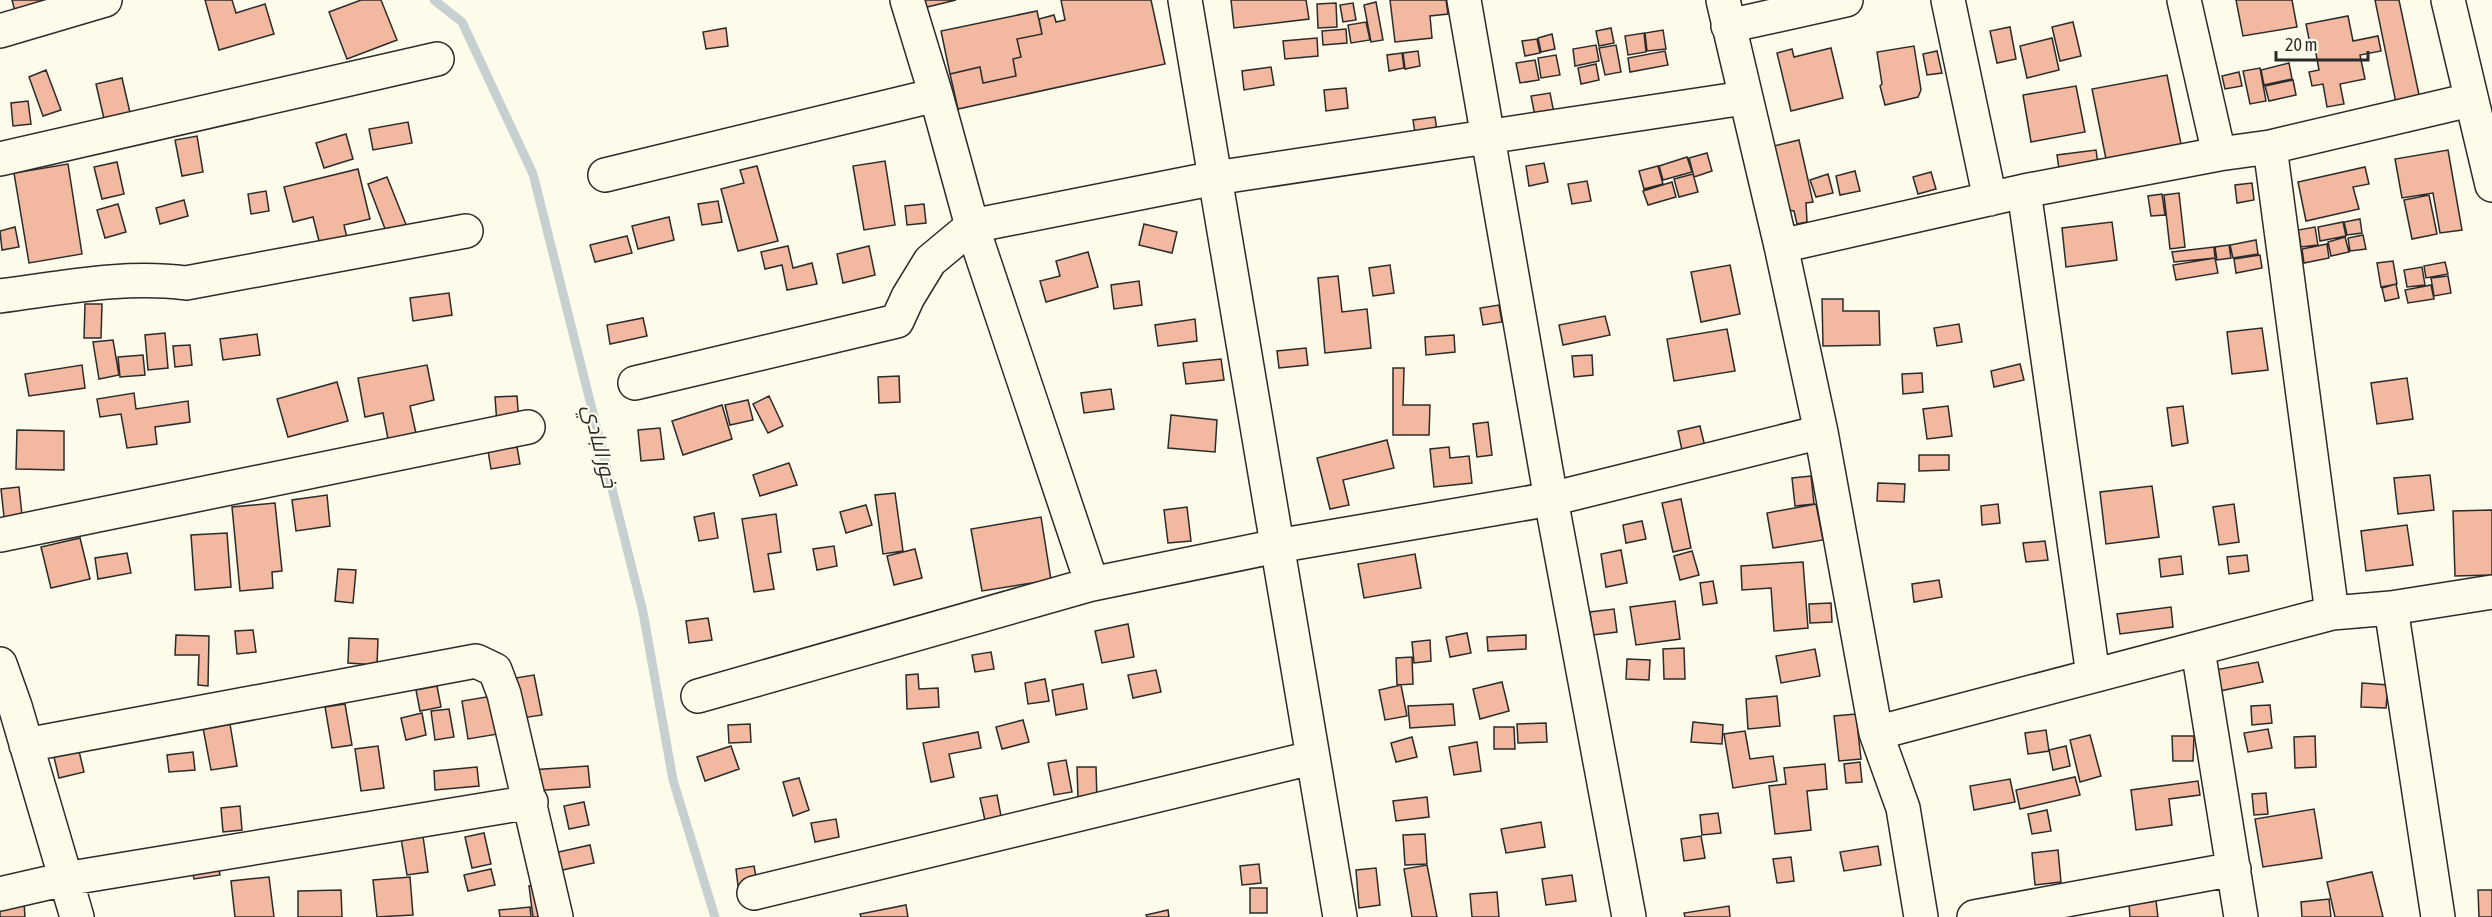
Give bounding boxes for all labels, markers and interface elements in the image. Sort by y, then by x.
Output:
scale bar [2276,24,2368,62]
text: 20 m [2285,34,2317,55]
water label: خور البادي [573,402,623,493]

